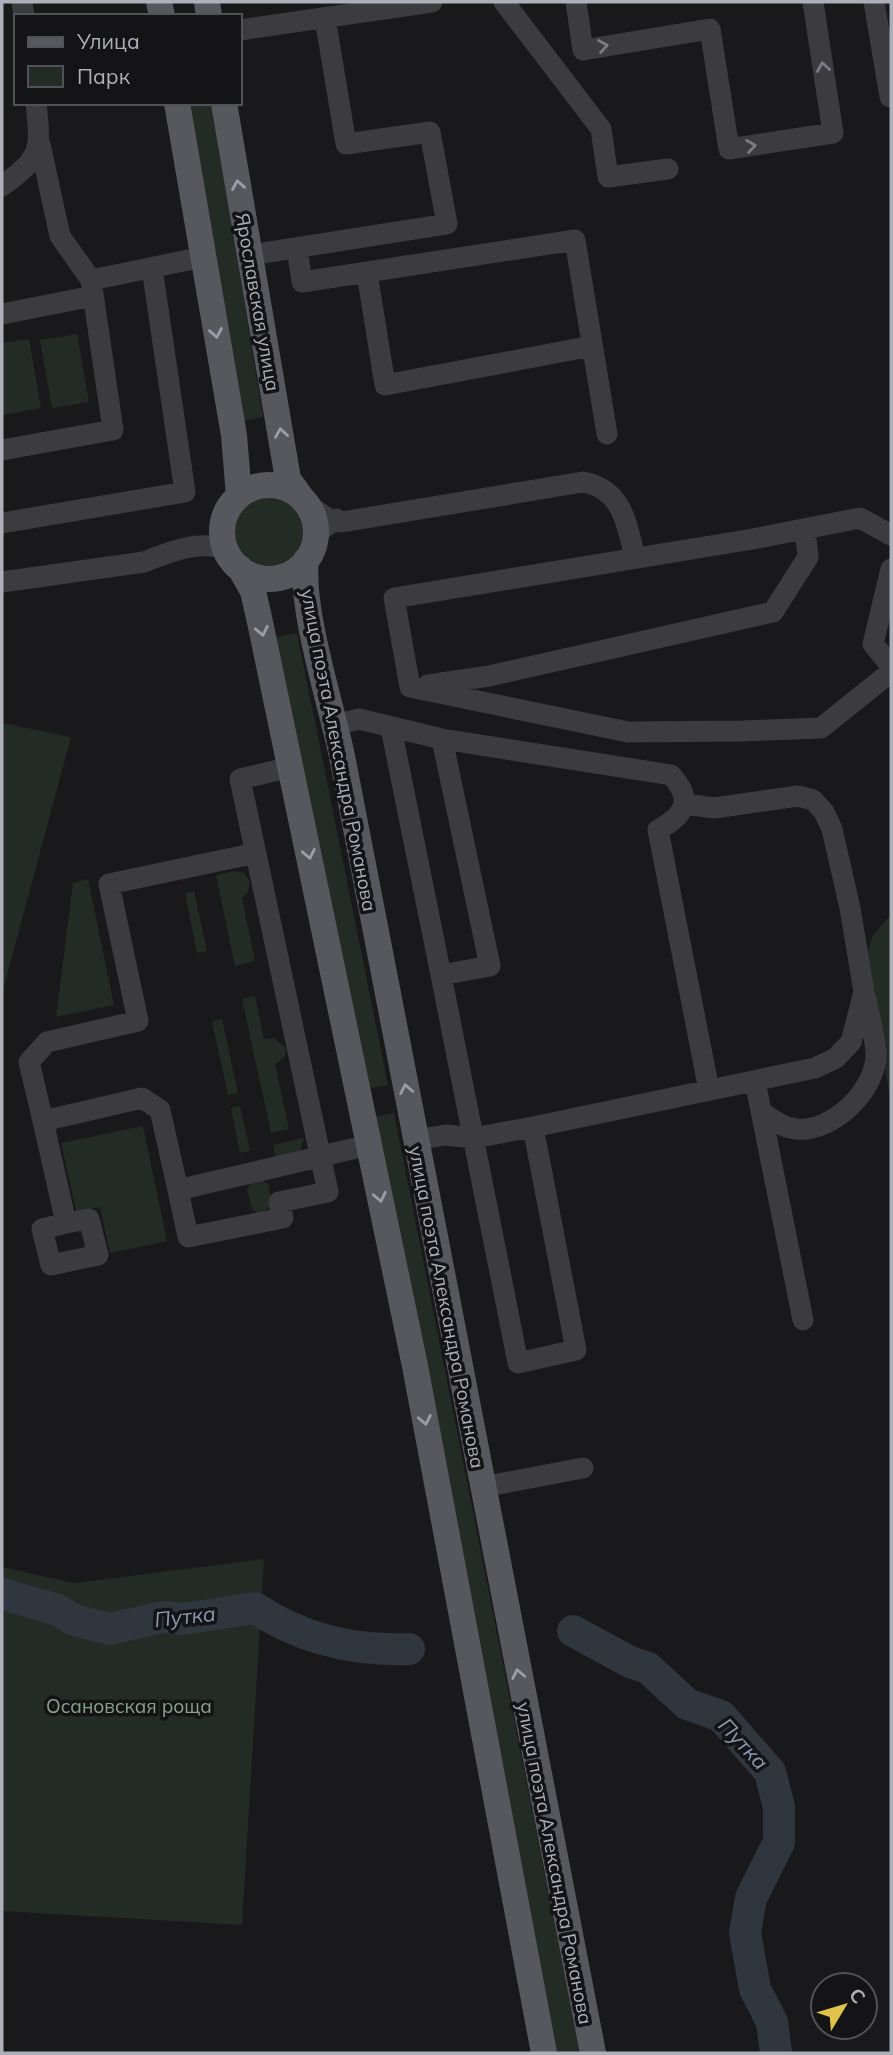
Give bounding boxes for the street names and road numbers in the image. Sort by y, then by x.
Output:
street label: Ярославская улица [230,211,286,393]
street label: улица поэта Александра Романова [296,587,382,913]
street label: улица поэта Александра Романова [404,1144,490,1470]
street label: улица поэта Александра Романова [512,1700,598,2026]

